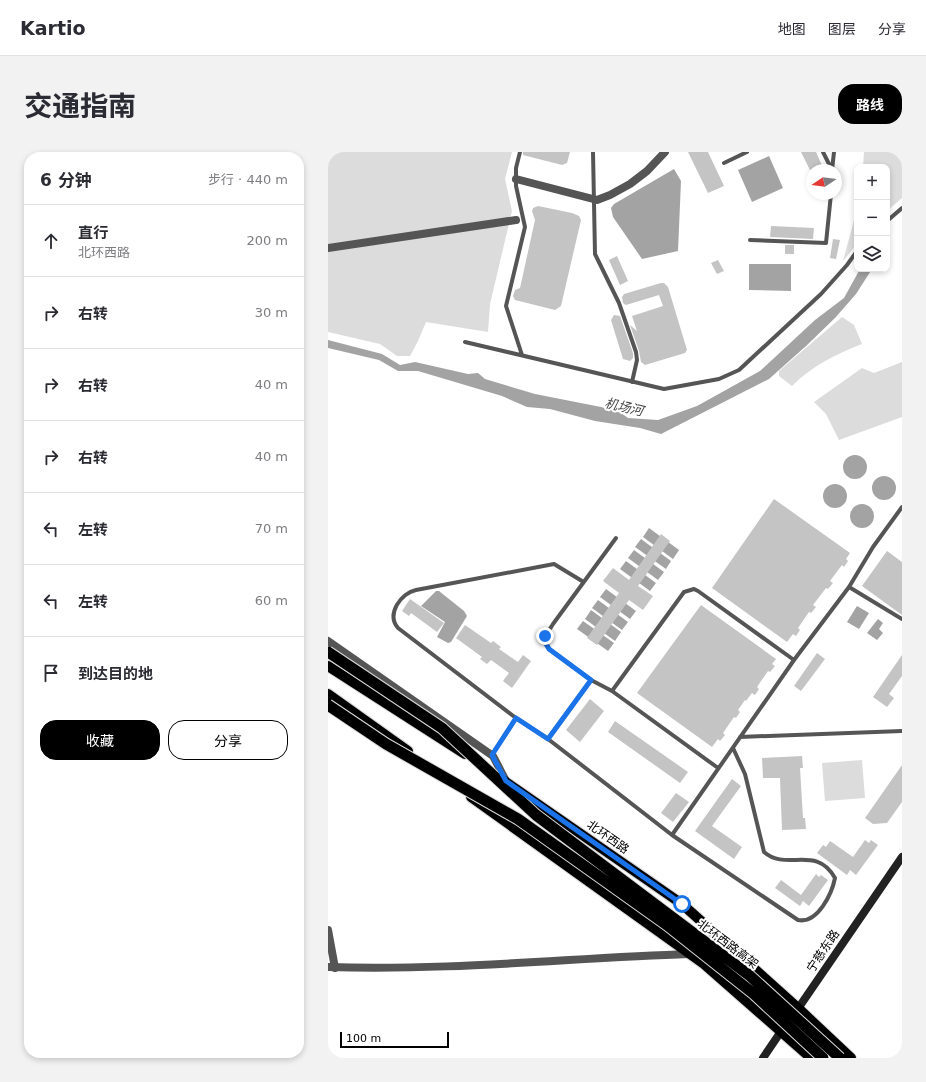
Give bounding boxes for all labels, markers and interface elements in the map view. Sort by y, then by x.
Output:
text: Kartio [20,17,86,39]
text: 地图 [778,21,806,37]
text: 图层 [828,21,856,37]
text: 分享 [878,21,906,37]
button: 路线 [838,84,902,124]
text: 交通指南 [24,90,136,123]
north arrow [806,164,842,200]
map controls [854,164,890,272]
button: + [854,164,890,200]
text: 6 分钟 [40,170,92,190]
text: 步行 · 440 m [208,172,288,187]
button: − [854,200,890,236]
text: 直行 [78,224,108,242]
icon: ahead [40,230,62,252]
text: 200 m [246,233,288,248]
button: layers [854,236,890,272]
text: 北环西路 [78,245,130,260]
icon: right [40,302,62,324]
text: 右转 [78,305,108,323]
text: 30 m [255,305,288,320]
icon: right [40,374,62,396]
text: 右转 [78,377,108,395]
text: 40 m [255,377,288,392]
water label: 机场河 [603,395,648,419]
icon: right [40,446,62,468]
text: 右转 [78,449,108,467]
text: 40 m [255,449,288,464]
icon: left [40,518,62,540]
text: 左转 [78,521,108,539]
text: 70 m [255,521,288,536]
icon: left [40,590,62,612]
text: 左转 [78,593,108,611]
text: 60 m [255,593,288,608]
route end [536,627,554,645]
icon: arrive [40,662,62,684]
text: 到达目的地 [78,665,153,683]
button: 收藏 [40,720,160,760]
button: 分享 [168,720,288,760]
street label: 北环西路 [584,817,632,857]
route start [673,895,691,913]
street label: 北环西路高架 [695,917,761,971]
street label: 宁慈东路 [804,927,842,975]
scale bar [340,1030,449,1049]
text: 100 m [346,1032,381,1045]

